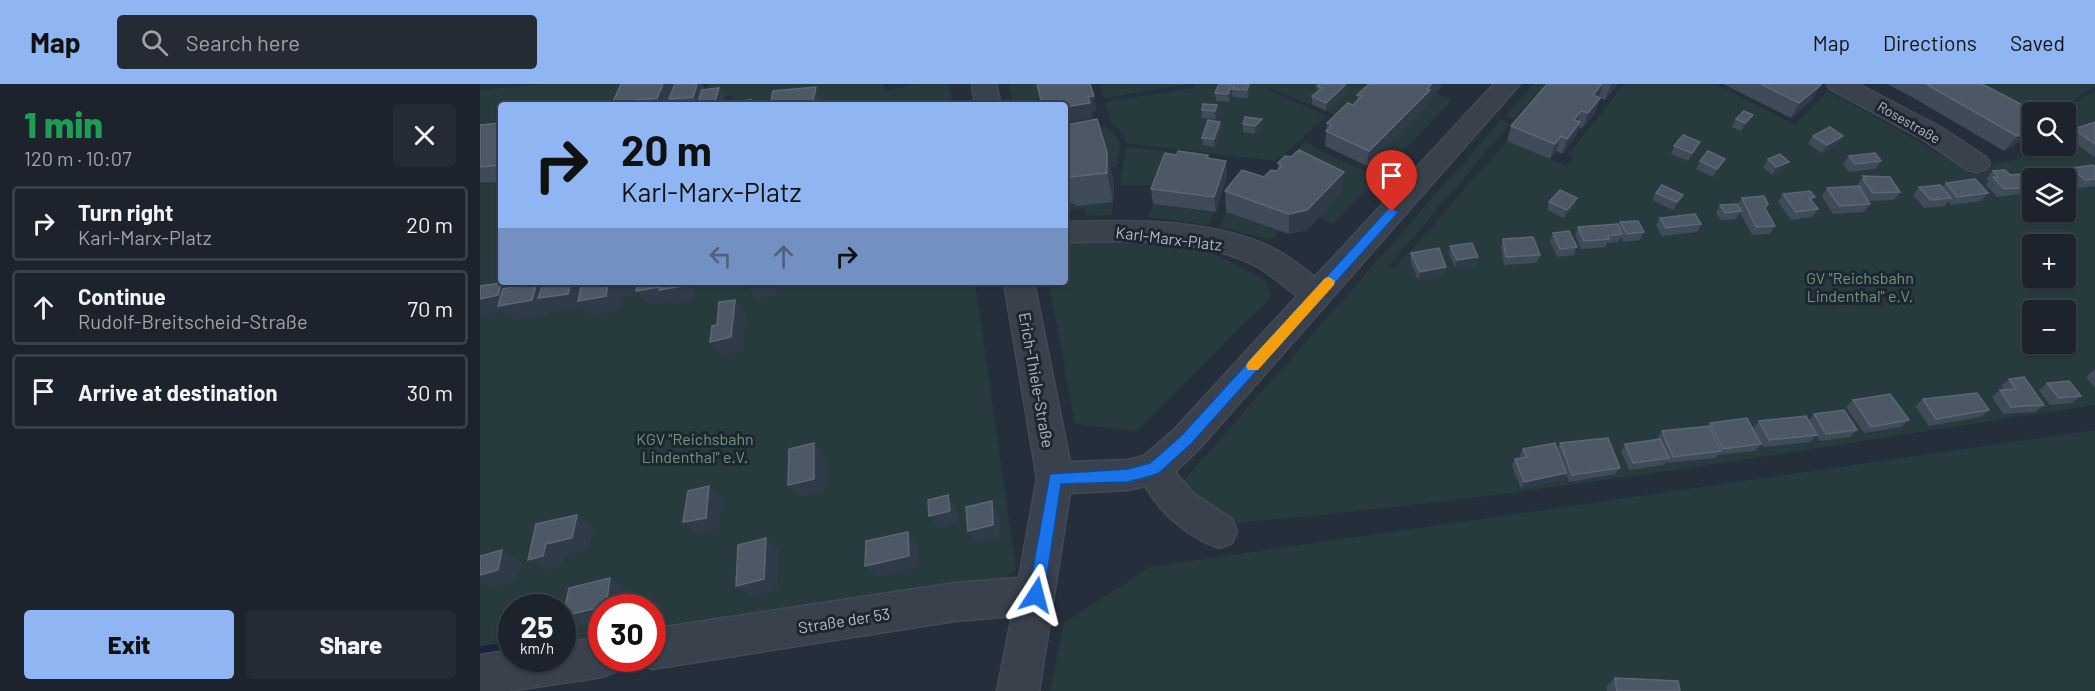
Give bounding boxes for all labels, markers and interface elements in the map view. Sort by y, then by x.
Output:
search box [117,15,537,69]
text: Map [30,25,81,59]
icon: search [138,26,171,59]
text: Search here [186,29,300,55]
text: Map [1813,30,1850,55]
text: Directions [1883,30,1977,55]
text: Saved [2010,30,2065,55]
street label: Rosestraße [1875,97,1943,147]
text: 1 min [24,102,103,145]
map controls [2022,102,2076,354]
button: search [2022,102,2076,156]
button: close [393,104,456,167]
text: 20 m [621,124,712,174]
icon: right [522,126,600,204]
text: 120 m · 10:07 [24,146,132,170]
pin [1366,150,1417,212]
icon: arrive [1375,159,1408,192]
button: layers [2022,168,2076,222]
text: Karl-Marx-Platz [621,175,802,207]
text: Turn right [78,199,173,225]
icon: right [27,207,60,240]
text: 20 m [406,211,453,237]
street label: Karl-Marx-Platz [1115,222,1223,254]
text: Karl-Marx-Platz [78,225,212,249]
button: + [2022,234,2076,288]
icon: left [704,240,737,273]
icon: ahead [767,240,800,273]
icon: right [830,240,863,273]
park label: GV "Reichsbahn Lindenthal" e.V. [1806,268,1914,305]
text: Continue [78,283,166,309]
icon: ahead [27,291,60,324]
text: 70 m [408,295,453,321]
button: − [2022,300,2076,354]
text: Rudolf-Breitscheid-Straße [78,309,308,333]
street label: Erich-Thiele-Straße [1016,311,1058,449]
icon: arrive [27,375,60,408]
text: Arrive at destination [78,379,277,405]
text: 30 m [407,379,453,405]
park label: KGV "Reichsbahn Lindenthal" e.V. [636,429,754,466]
position arrow [1004,563,1068,627]
speed limit sign: 30 [588,594,666,672]
street label: Straße der 53 [797,603,891,637]
text: 25 [521,608,553,644]
button: Exit [24,610,234,679]
button: Share [246,610,456,679]
text: km/h [520,639,554,657]

